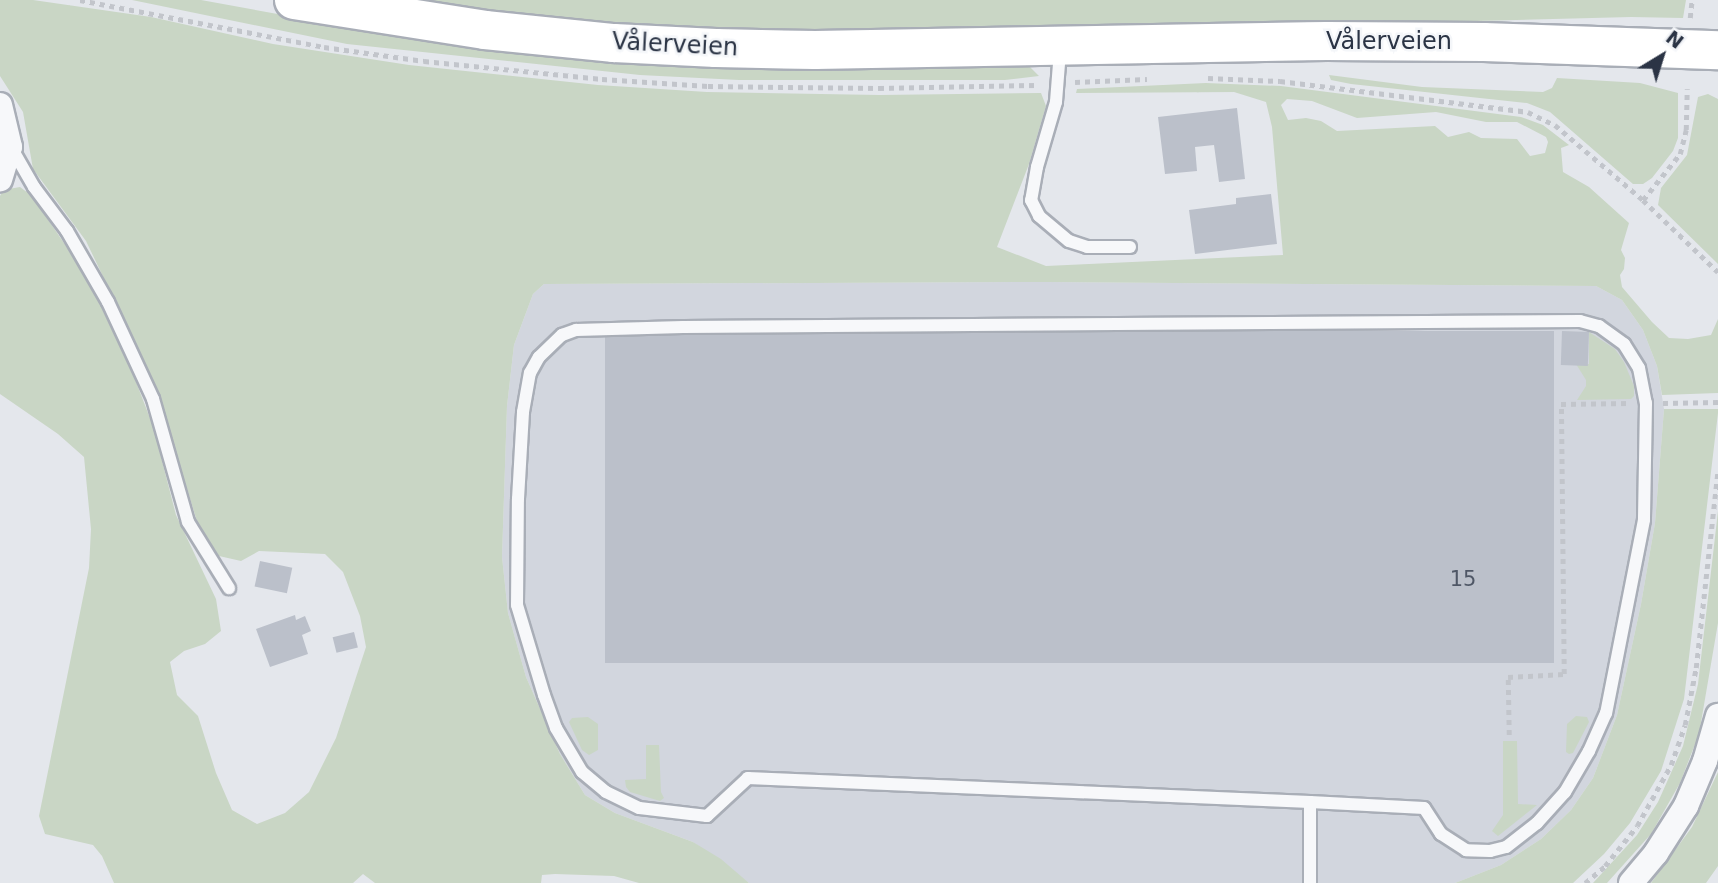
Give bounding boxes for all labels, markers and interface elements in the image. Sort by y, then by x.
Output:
north arrow [1627,21,1697,91]
text: N [1662,26,1688,53]
street label: Vålerveien [611,27,739,63]
street label: Vålerveien [1326,28,1452,56]
house number: 15 [1450,566,1476,592]

